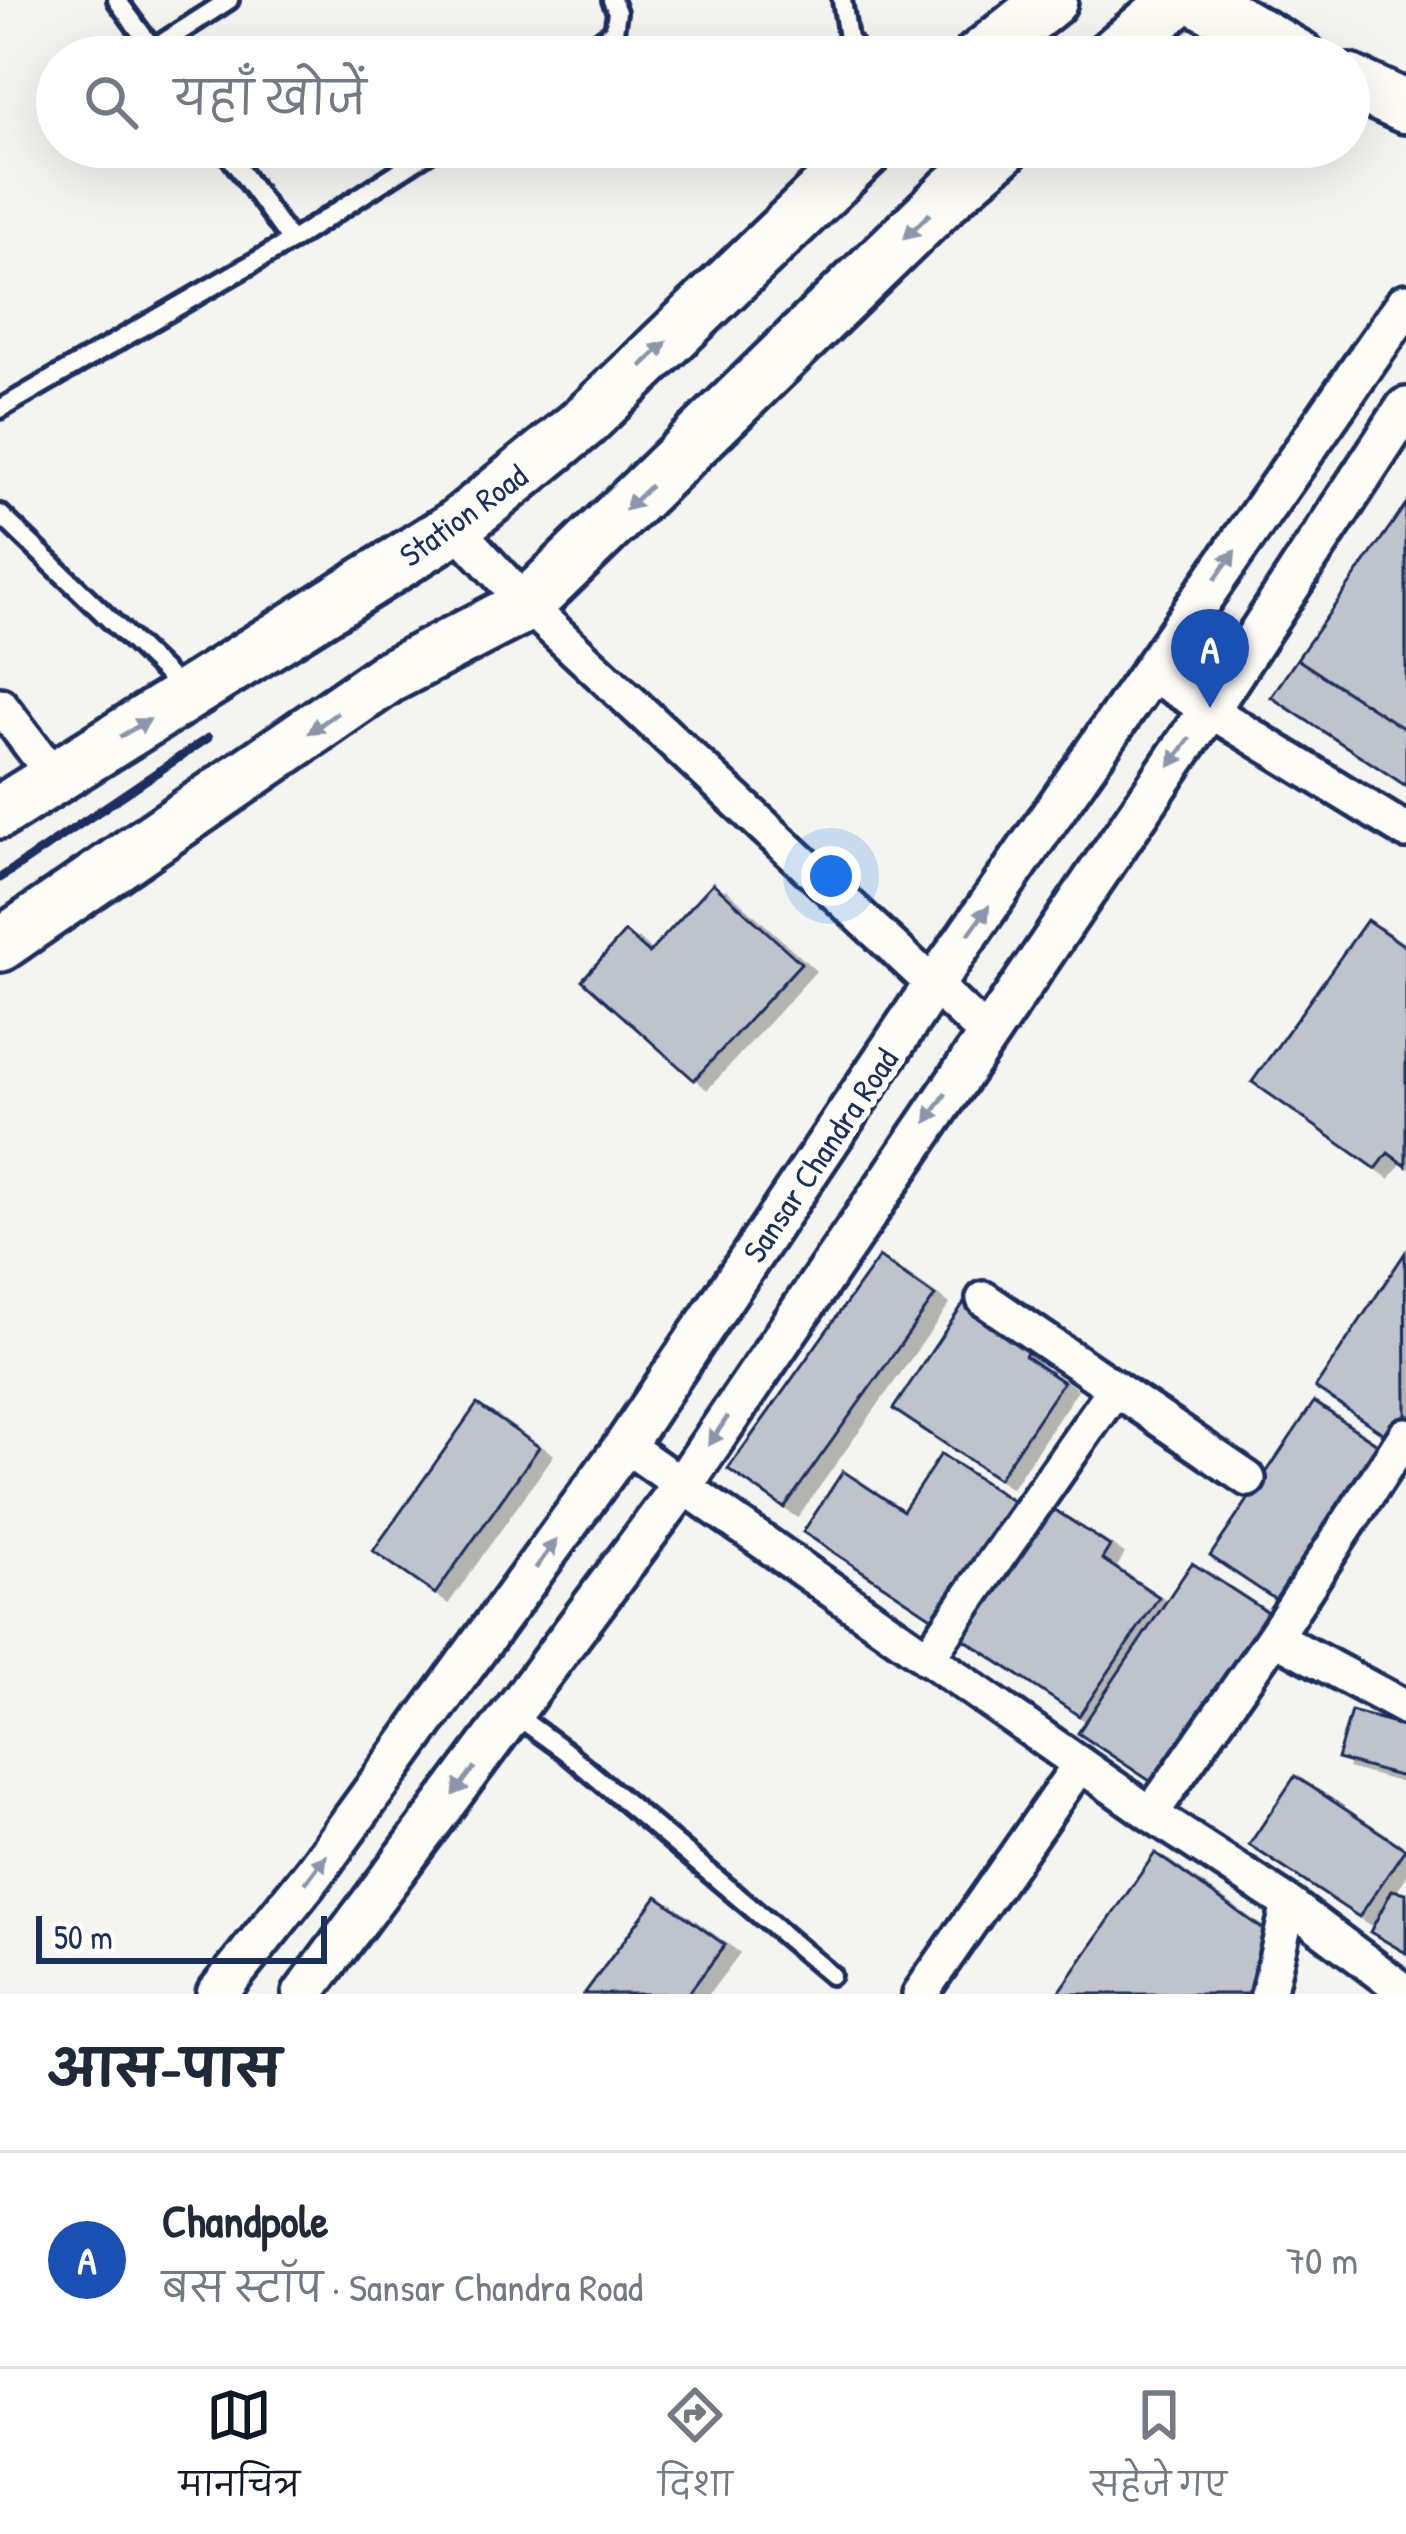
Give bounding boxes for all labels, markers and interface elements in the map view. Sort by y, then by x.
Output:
search box [36,36,1370,168]
text: यहाँ खोजें [174,67,366,128]
icon: search [78,69,144,135]
one-way arrow [903,211,932,239]
one-way arrow [640,341,669,369]
street label: Station Road [390,454,536,576]
one-way arrow [624,483,653,511]
one-way arrow [1213,549,1236,581]
pin: A [1171,609,1249,708]
one-way arrow [307,711,340,734]
one-way arrow [118,719,152,740]
one-way arrow [1169,735,1192,768]
your location [801,846,861,906]
one-way arrow [967,904,990,936]
street label: Sansar Chandra Road [732,1039,908,1270]
one-way arrow [925,1092,948,1124]
one-way arrow [707,1415,730,1448]
one-way arrow [534,1538,557,1570]
one-way arrow [452,1765,476,1796]
one-way arrow [304,1854,328,1885]
scale bar [36,1910,327,1963]
text: 50 m [54,1915,113,1959]
text: आस-पास [48,2033,281,2102]
text: Chandpole [162,2190,328,2251]
text: A [77,2233,97,2286]
text: 70 m [1286,2233,1358,2286]
text: बस स्टॉप · Sansar Chandra Road [162,2260,643,2313]
tab: मानचित्र [179,2382,300,2521]
tab: दिशा [658,2382,733,2521]
tab: सहेजे गए [1091,2382,1227,2521]

